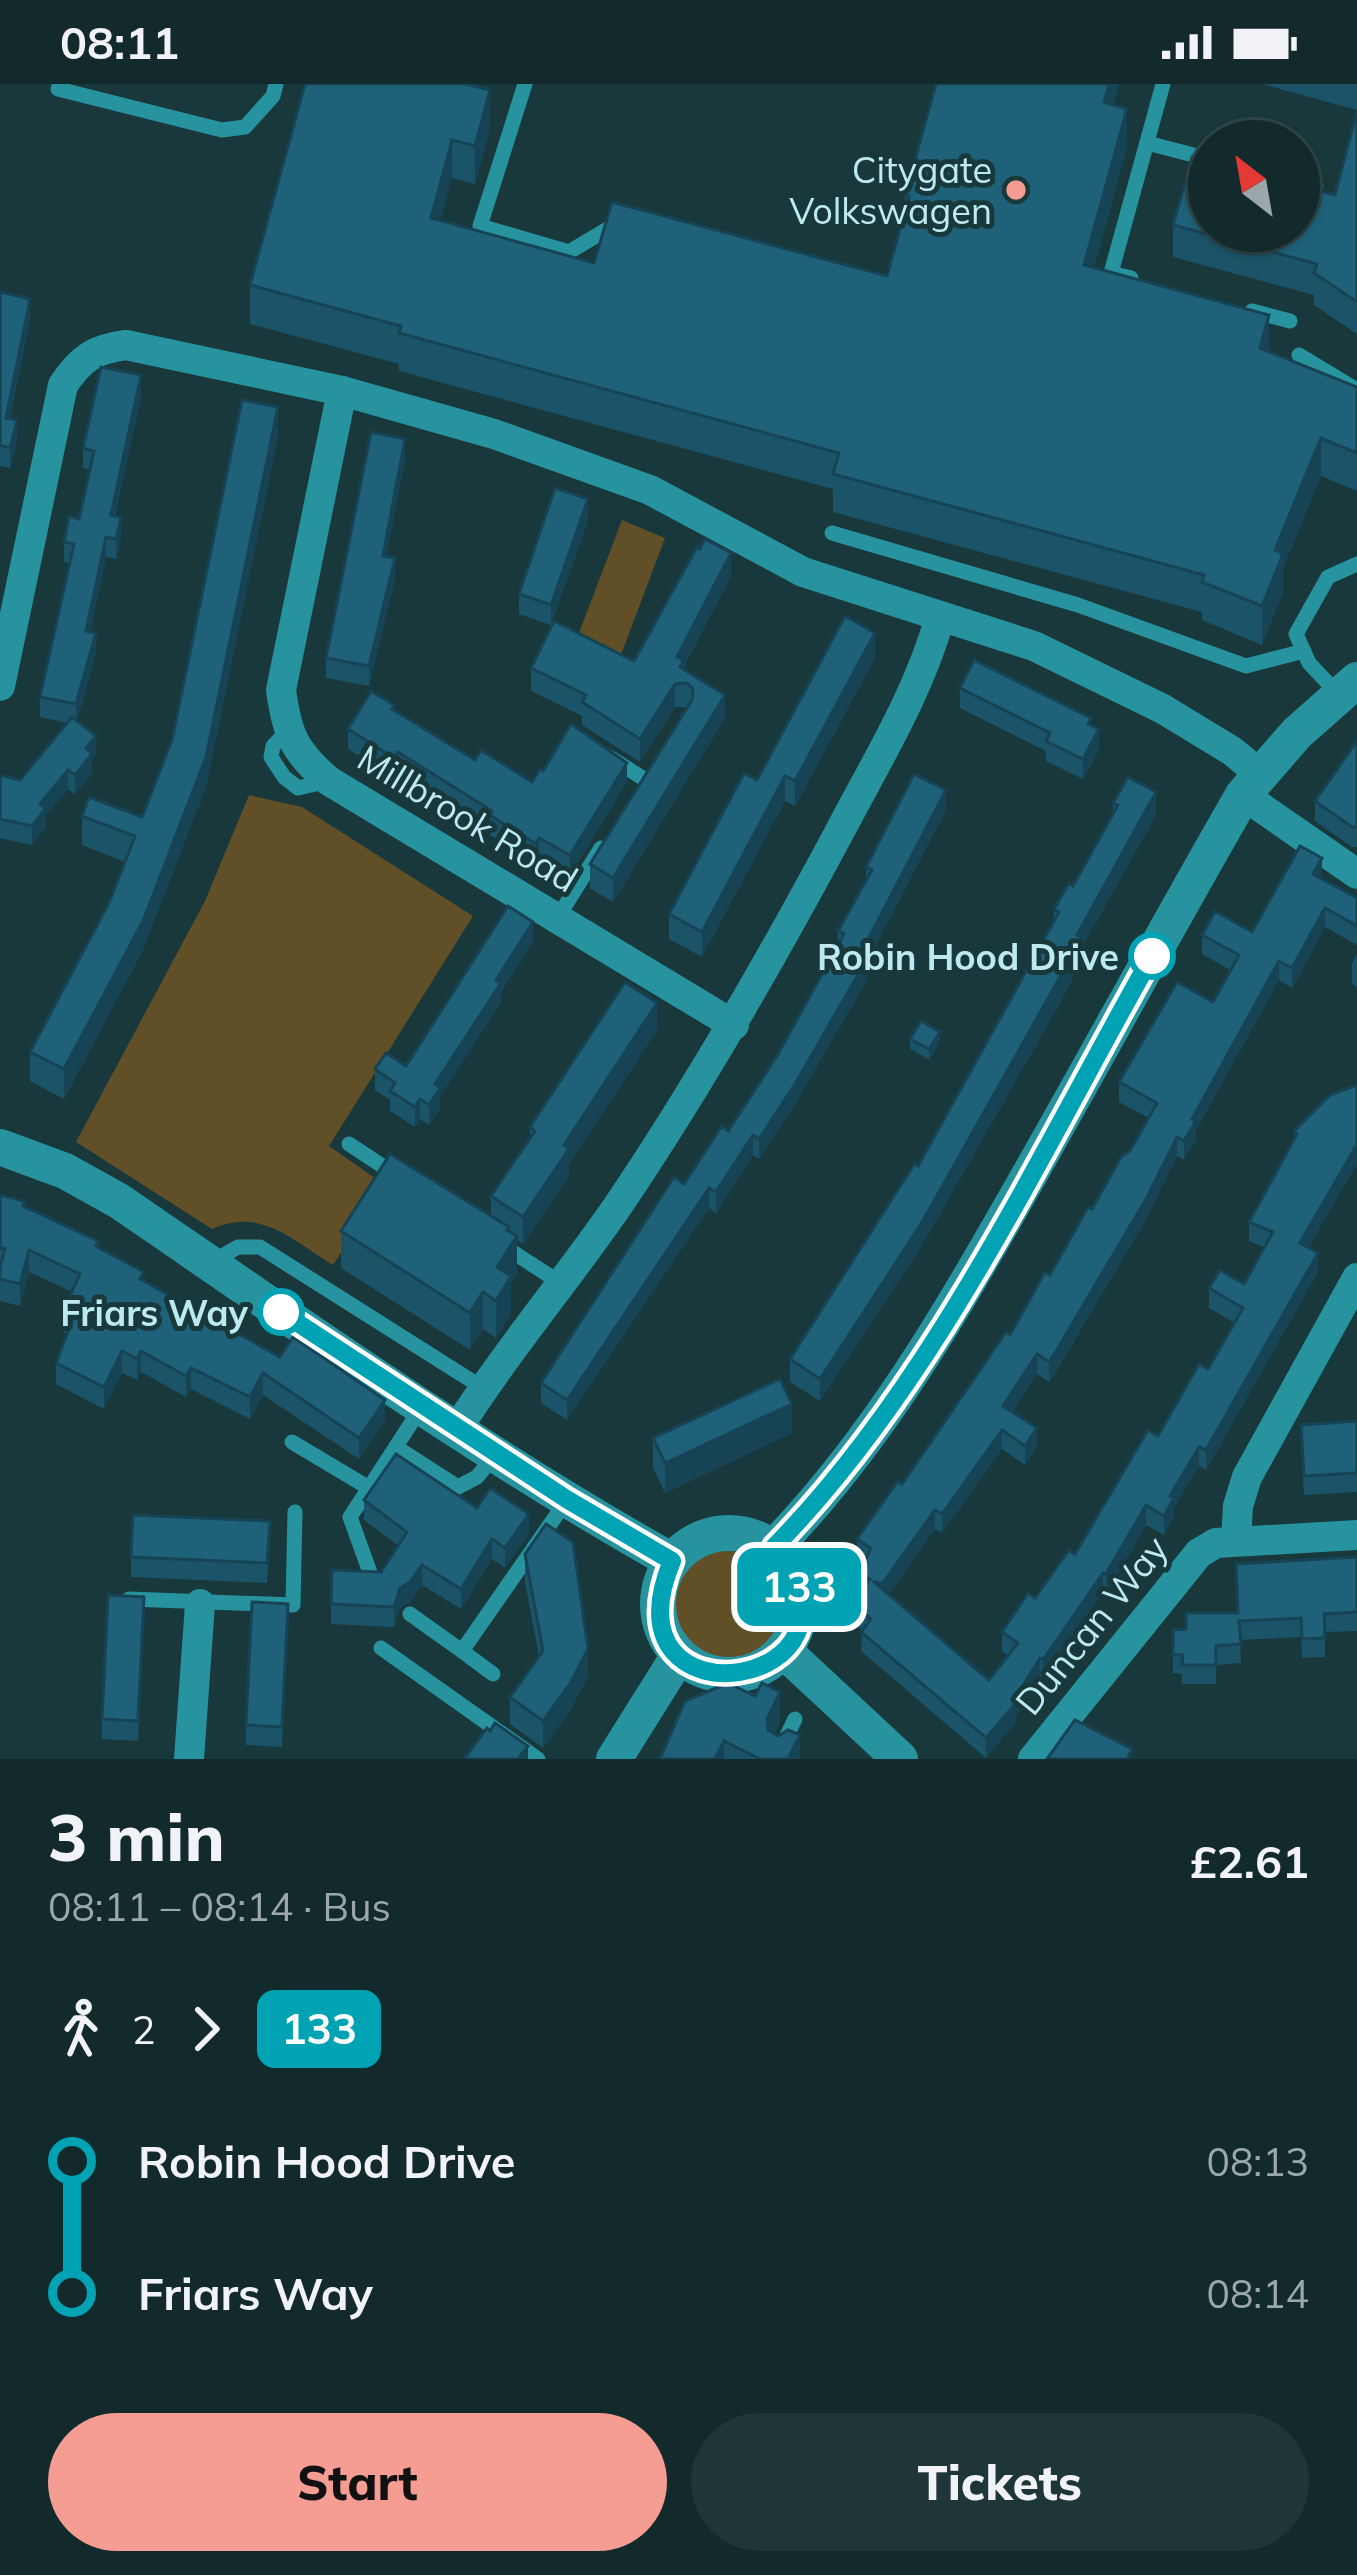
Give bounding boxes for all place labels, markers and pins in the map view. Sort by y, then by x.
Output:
place label: Citygate Volkswagen [789,147,992,233]
marker: Citygate Volkswagen [1003,177,1029,203]
place label: Robin Hood Drive [817,934,1119,979]
marker: Robin Hood Drive [1130,934,1174,978]
place label: Friars Way [60,1290,248,1335]
marker: Friars Way [259,1290,303,1334]

